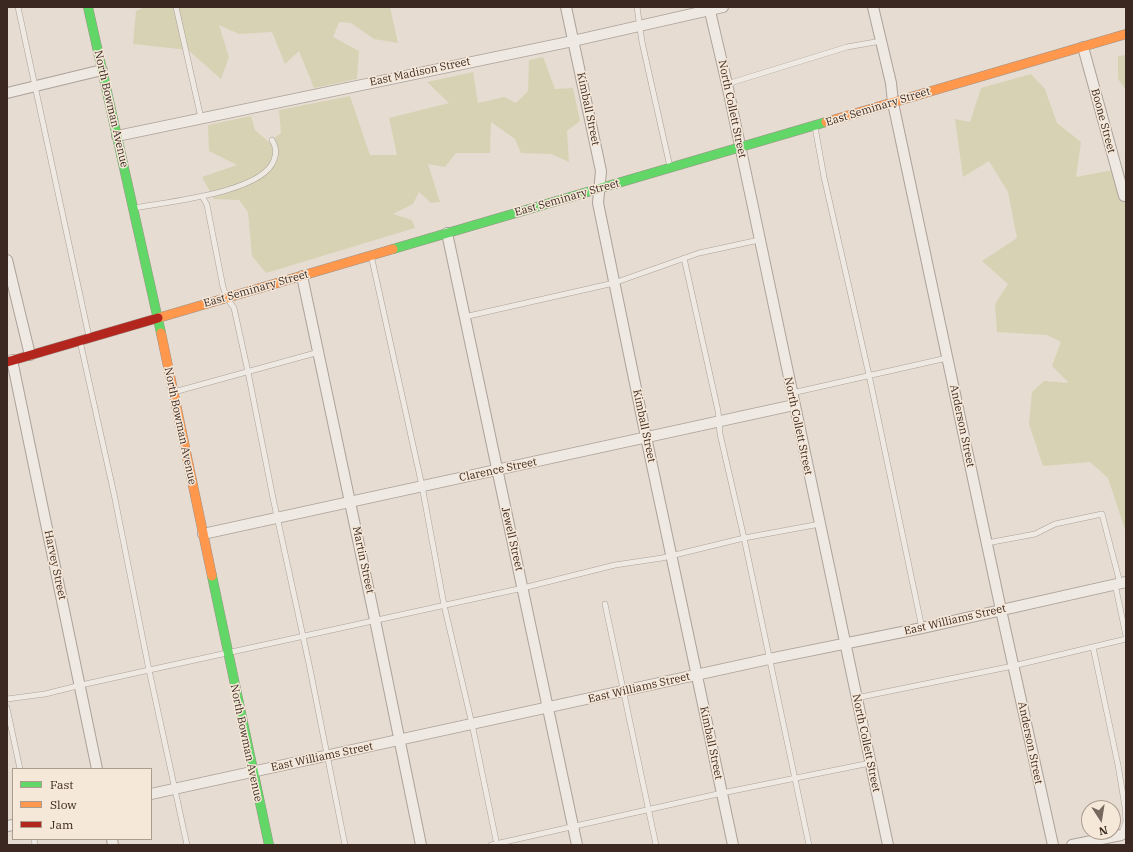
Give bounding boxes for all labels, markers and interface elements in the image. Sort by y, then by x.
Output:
street label: North Bowman Avenue [91,49,131,169]
street label: East Madison Street [368,55,472,89]
street label: North Collett Street [715,59,749,159]
street label: Kimball Street [574,71,602,147]
street label: East Seminary Street [824,85,932,129]
street label: Boone Street [1088,87,1118,155]
street label: East Seminary Street [513,177,621,219]
street label: East Seminary Street [202,268,310,310]
street label: North Bowman Avenue [161,366,199,486]
street label: North Collett Street [781,376,815,476]
street label: Anderson Street [947,384,977,468]
street label: Kimball Street [630,388,658,464]
street label: Clarence Street [458,455,538,485]
street label: Jewell Street [498,506,526,572]
street label: Martin Street [349,525,377,595]
street label: Harvey Street [41,529,69,601]
street label: East Williams Street [903,602,1007,638]
street label: East Williams Street [587,670,691,706]
street label: North Bowman Avenue [227,683,265,803]
street label: North Collett Street [849,693,883,793]
street label: Anderson Street [1015,701,1045,785]
street label: Kimball Street [697,705,725,781]
street label: East Williams Street [270,740,374,774]
legend [12,768,152,840]
text: Fast [50,777,74,792]
text: Slow [50,797,77,812]
north arrow [1081,800,1121,840]
text: Jam [50,817,73,832]
text: N [1098,823,1109,839]

